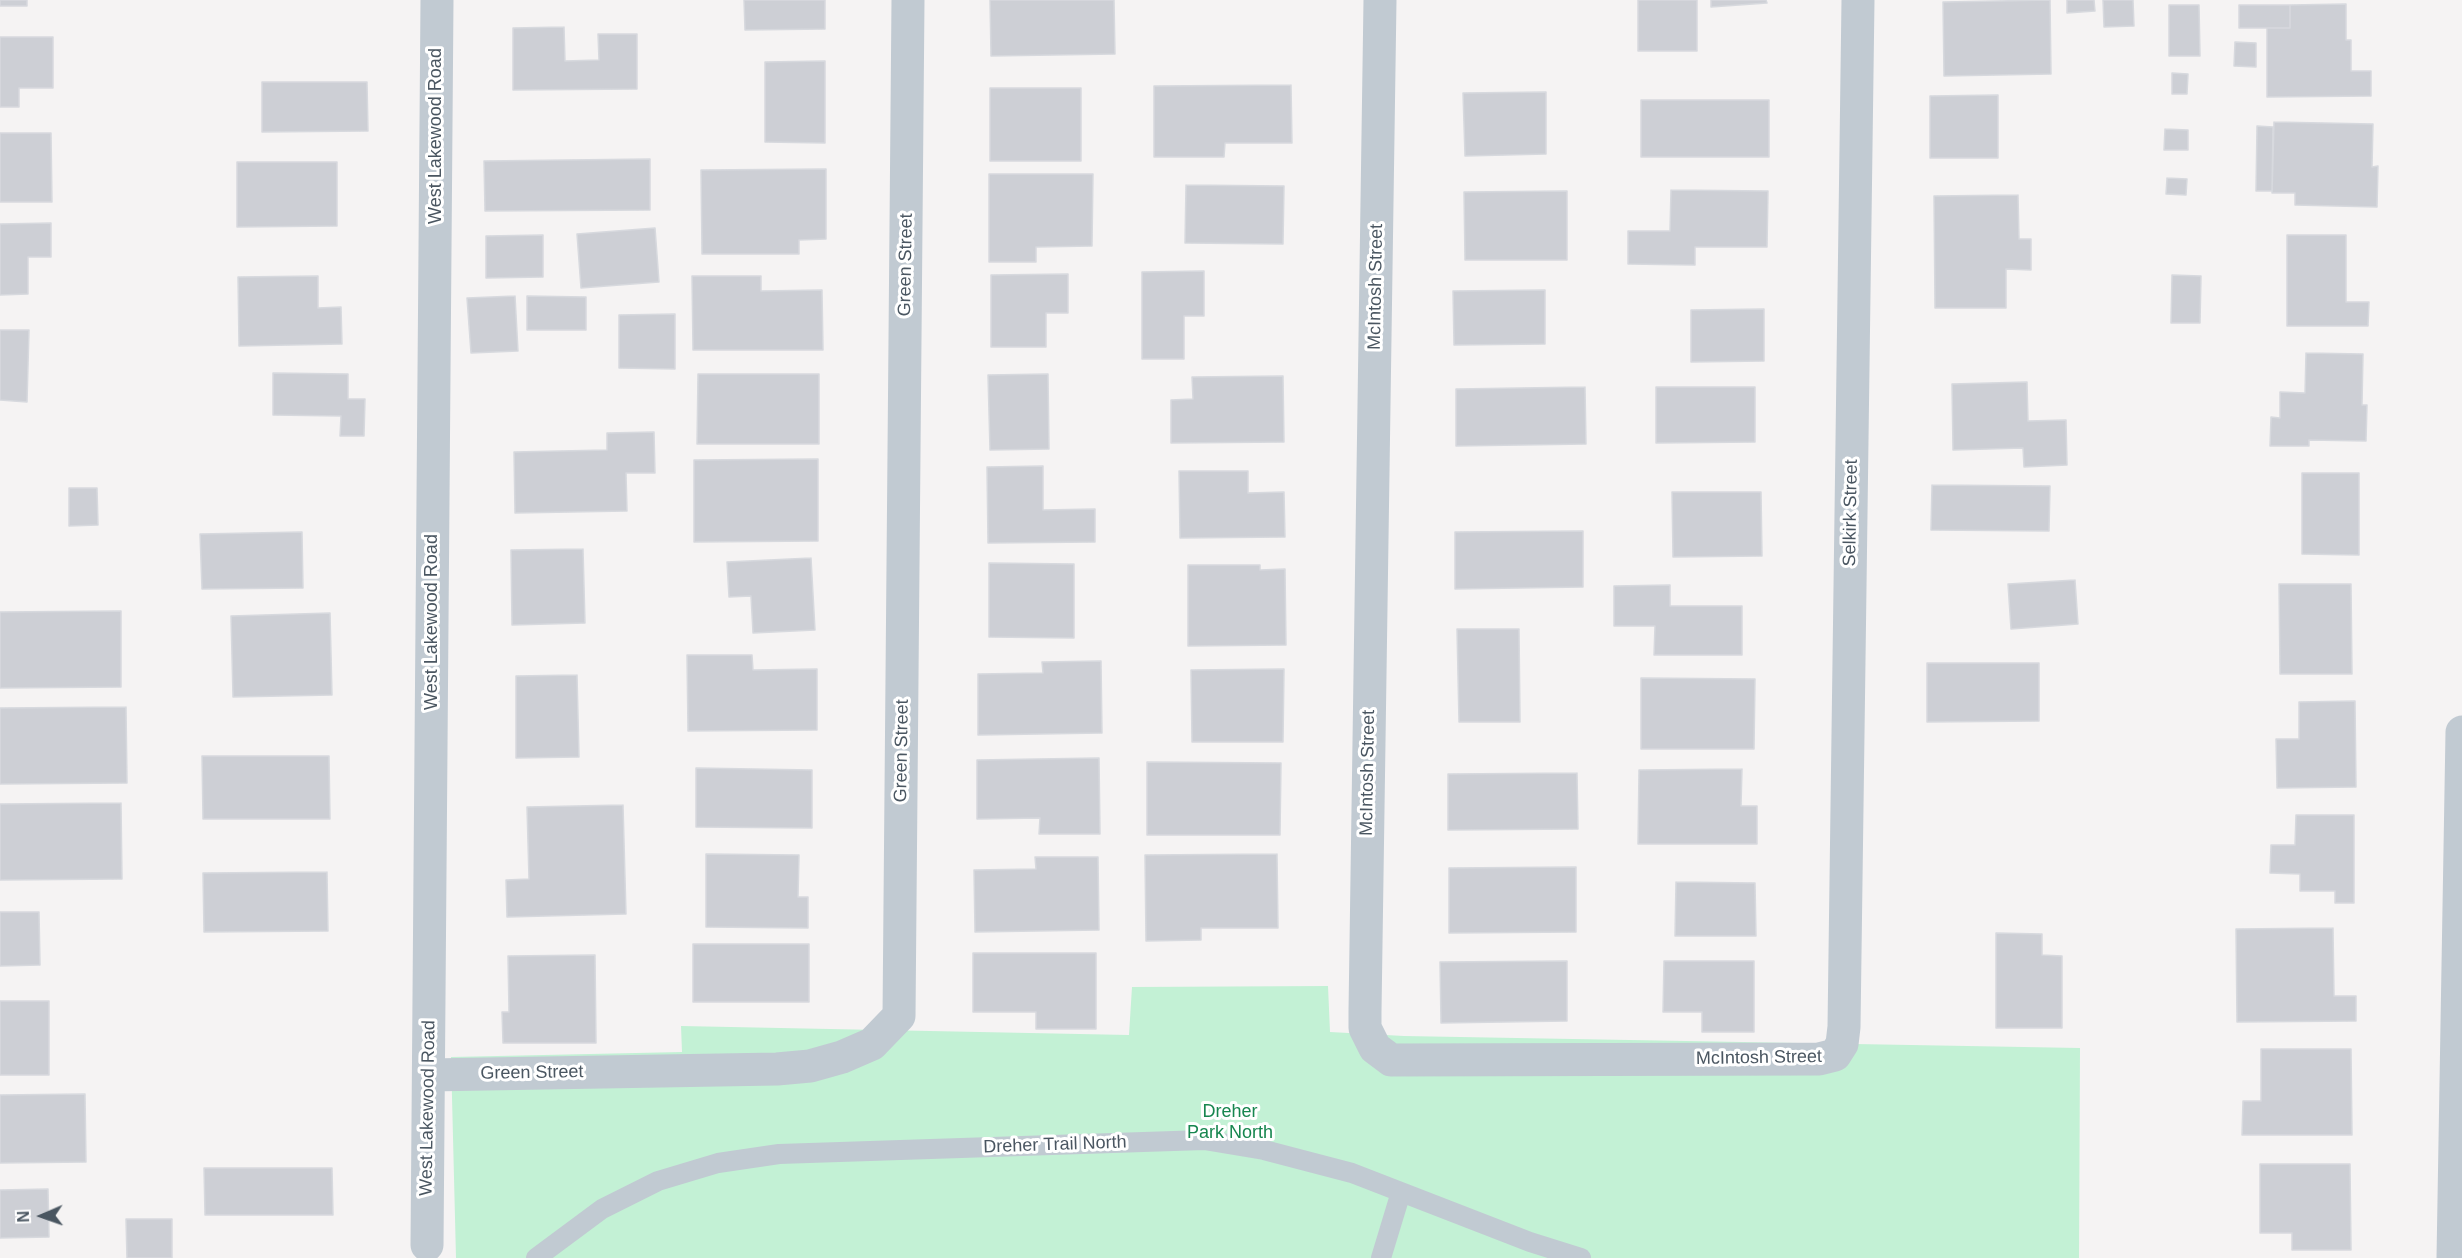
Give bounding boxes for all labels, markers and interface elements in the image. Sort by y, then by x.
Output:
street label: West Lakewood Road [425,48,447,224]
street label: Green Street [894,213,918,317]
street label: McIntosh Street [1364,224,1388,350]
street label: Selkirk Street [1839,459,1863,567]
street label: West Lakewood Road [421,534,443,710]
street label: Green Street [890,699,914,803]
street label: McIntosh Street [1356,710,1380,836]
street label: West Lakewood Road [416,1020,440,1196]
street label: McIntosh Street [1696,1046,1822,1070]
street label: Green Street [480,1061,584,1085]
park label: Dreher Park North [1187,1101,1273,1144]
street label: Dreher Trail North [983,1132,1127,1158]
north arrow [12,1186,72,1246]
text: N [15,1211,32,1223]

